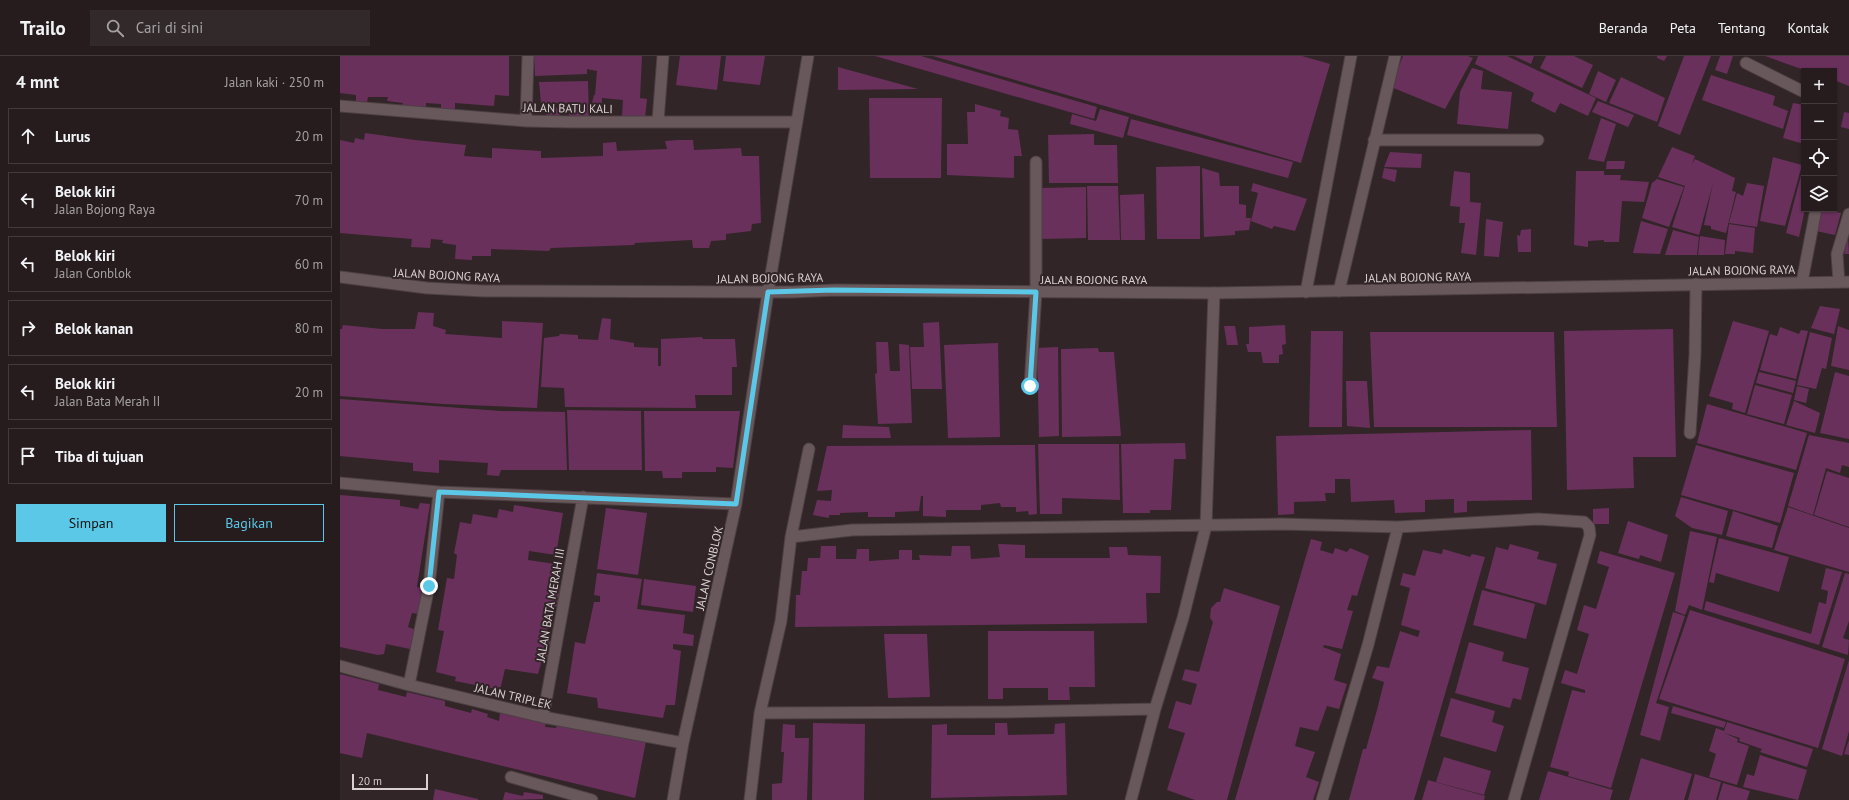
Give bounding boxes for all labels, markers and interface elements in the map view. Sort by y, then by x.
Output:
search box [90,10,370,46]
text: Trailo [20,16,66,40]
icon: search [104,17,126,39]
text: Cari di sini [136,18,203,37]
text: Beranda [1599,19,1648,37]
text: Peta [1670,19,1696,37]
text: Tentang [1718,19,1766,37]
text: Kontak [1788,19,1829,37]
map controls [1801,68,1837,212]
button: + [1801,68,1837,104]
text: 4 mnt [16,71,59,93]
text: Jalan kaki · 250 m [225,74,324,91]
street label: JALAN BATU KALI [522,100,613,116]
button: − [1801,104,1837,140]
icon: ahead [17,125,39,147]
text: Lurus [55,127,90,146]
text: 20 m [295,128,323,145]
button: locate [1801,140,1837,176]
button: layers [1801,176,1837,212]
text: Belok kiri [55,182,115,201]
icon: left [17,189,39,211]
text: 70 m [295,192,323,209]
text: Jalan Bojong Raya [55,201,155,218]
text: Belok kiri [55,246,115,265]
icon: left [17,253,39,275]
text: 60 m [295,256,323,273]
street label: JALAN BOJONG RAYA [1688,262,1795,278]
text: Jalan Conblok [55,265,131,282]
street label: JALAN BOJONG RAYA [392,265,501,285]
street label: JALAN BOJONG RAYA [1364,269,1471,285]
street label: JALAN BOJONG RAYA [716,270,823,286]
street label: JALAN BOJONG RAYA [1040,272,1147,287]
icon: right [17,317,39,339]
text: Belok kanan [55,319,133,338]
text: 80 m [295,320,323,337]
text: Belok kiri [55,374,115,393]
route start [1021,377,1039,395]
icon: left [17,381,39,403]
text: 20 m [295,384,323,401]
text: Jalan Bata Merah II [55,393,160,410]
icon: arrive [17,445,39,467]
text: Tiba di tujuan [55,447,144,466]
button: Simpan [16,504,166,542]
button: Bagikan [174,504,324,542]
street label: JALAN CONBLOK [692,524,726,612]
street label: JALAN BATA MERAH III [532,547,567,664]
route end [420,577,438,595]
street label: JALAN TRIPLEK [472,680,553,712]
scale bar [352,772,428,791]
text: 20 m [358,774,382,788]

